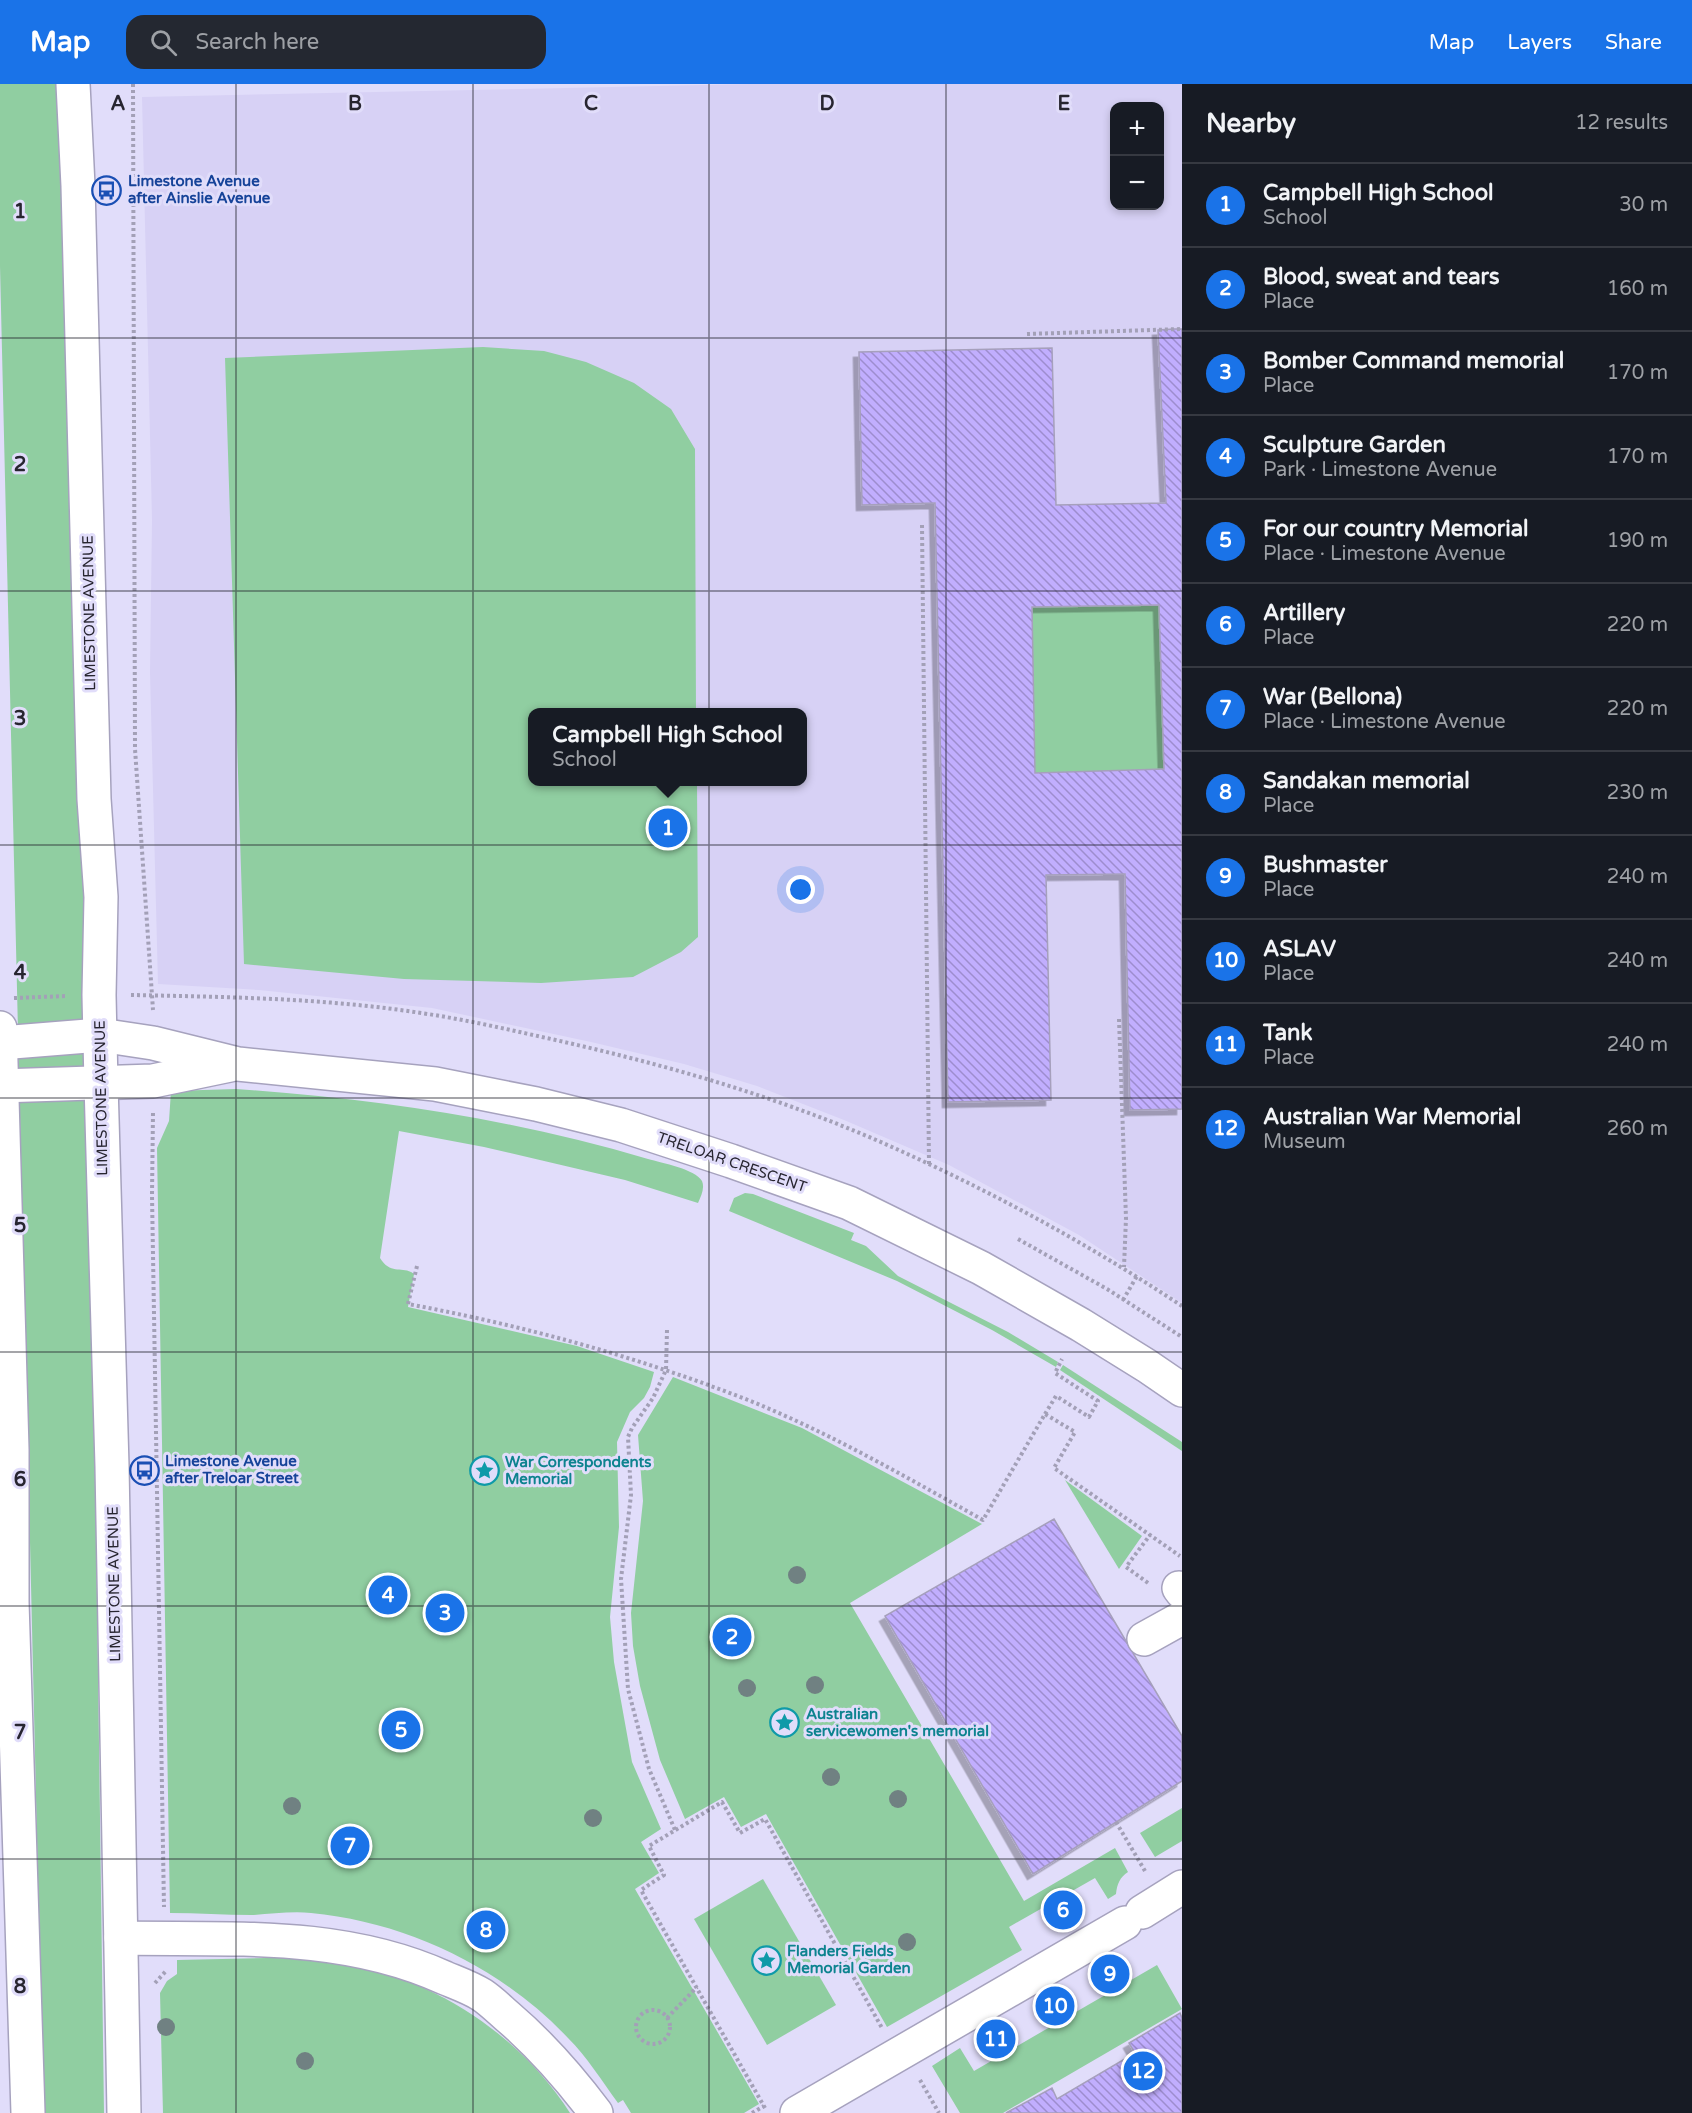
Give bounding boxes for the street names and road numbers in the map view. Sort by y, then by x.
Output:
street label: LIMESTONE AVENUE [79,535,99,691]
street label: LIMESTONE AVENUE [91,1020,111,1176]
street label: TRELOAR CRESCENT [655,1128,809,1196]
street label: LIMESTONE AVENUE [104,1506,124,1662]

